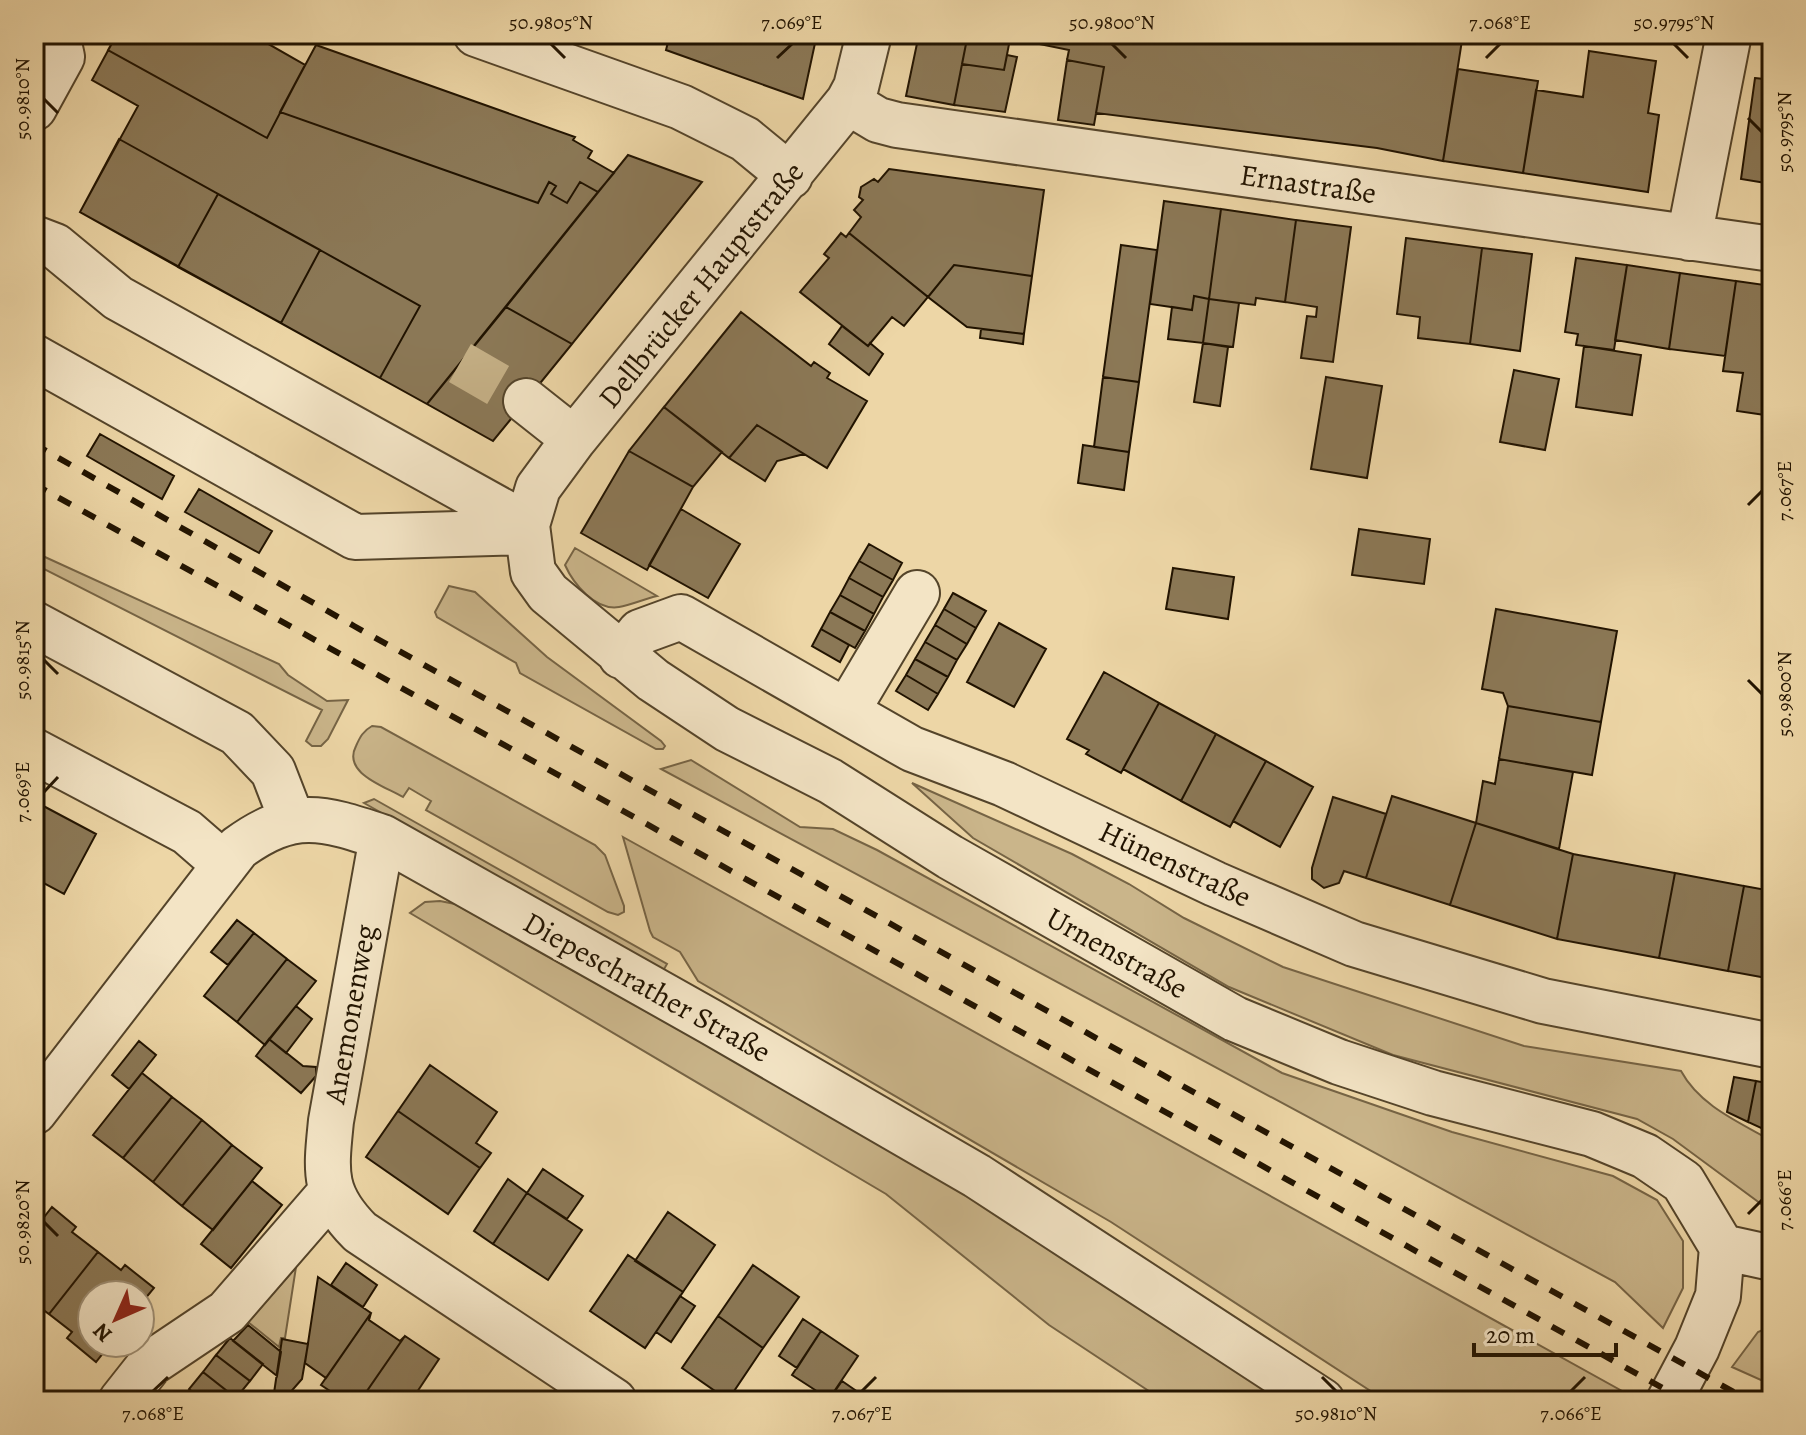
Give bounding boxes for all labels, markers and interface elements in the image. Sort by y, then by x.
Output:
text: 50.9805°N [509,9,593,36]
text: 7.069°E [761,9,823,36]
text: 50.9800°N [1069,9,1155,36]
text: 7.068°E [1469,9,1531,36]
text: 50.9795°N [1634,9,1714,36]
text: 50.9810°N [9,58,36,140]
text: 50.9795°N [1771,92,1798,172]
street label: Dellbrücker Hauptstraße [589,153,813,417]
street label: Ernastraße [1237,155,1379,213]
text: 7.067°E [1771,461,1798,521]
text: 50.9815°N [9,620,36,700]
text: 50.9800°N [1771,651,1798,737]
text: 7.069°E [9,761,36,823]
street label: Hünenstraße [1092,811,1258,917]
street label: Urnenstraße [1039,898,1195,1008]
street label: Diepeschrather Straße [516,902,778,1072]
street label: Anemonenweg [314,921,385,1108]
text: 7.066°E [1771,1169,1798,1231]
text: 50.9820°N [9,1180,36,1264]
north arrow [76,1279,156,1359]
scale bar [1474,1307,1616,1357]
text: N [86,1316,119,1349]
text: 20 m [1486,1319,1535,1351]
text: 7.068°E [122,1400,184,1427]
text: 7.067°E [832,1400,892,1427]
text: 50.9810°N [1295,1400,1377,1427]
text: 7.066°E [1540,1400,1602,1427]

